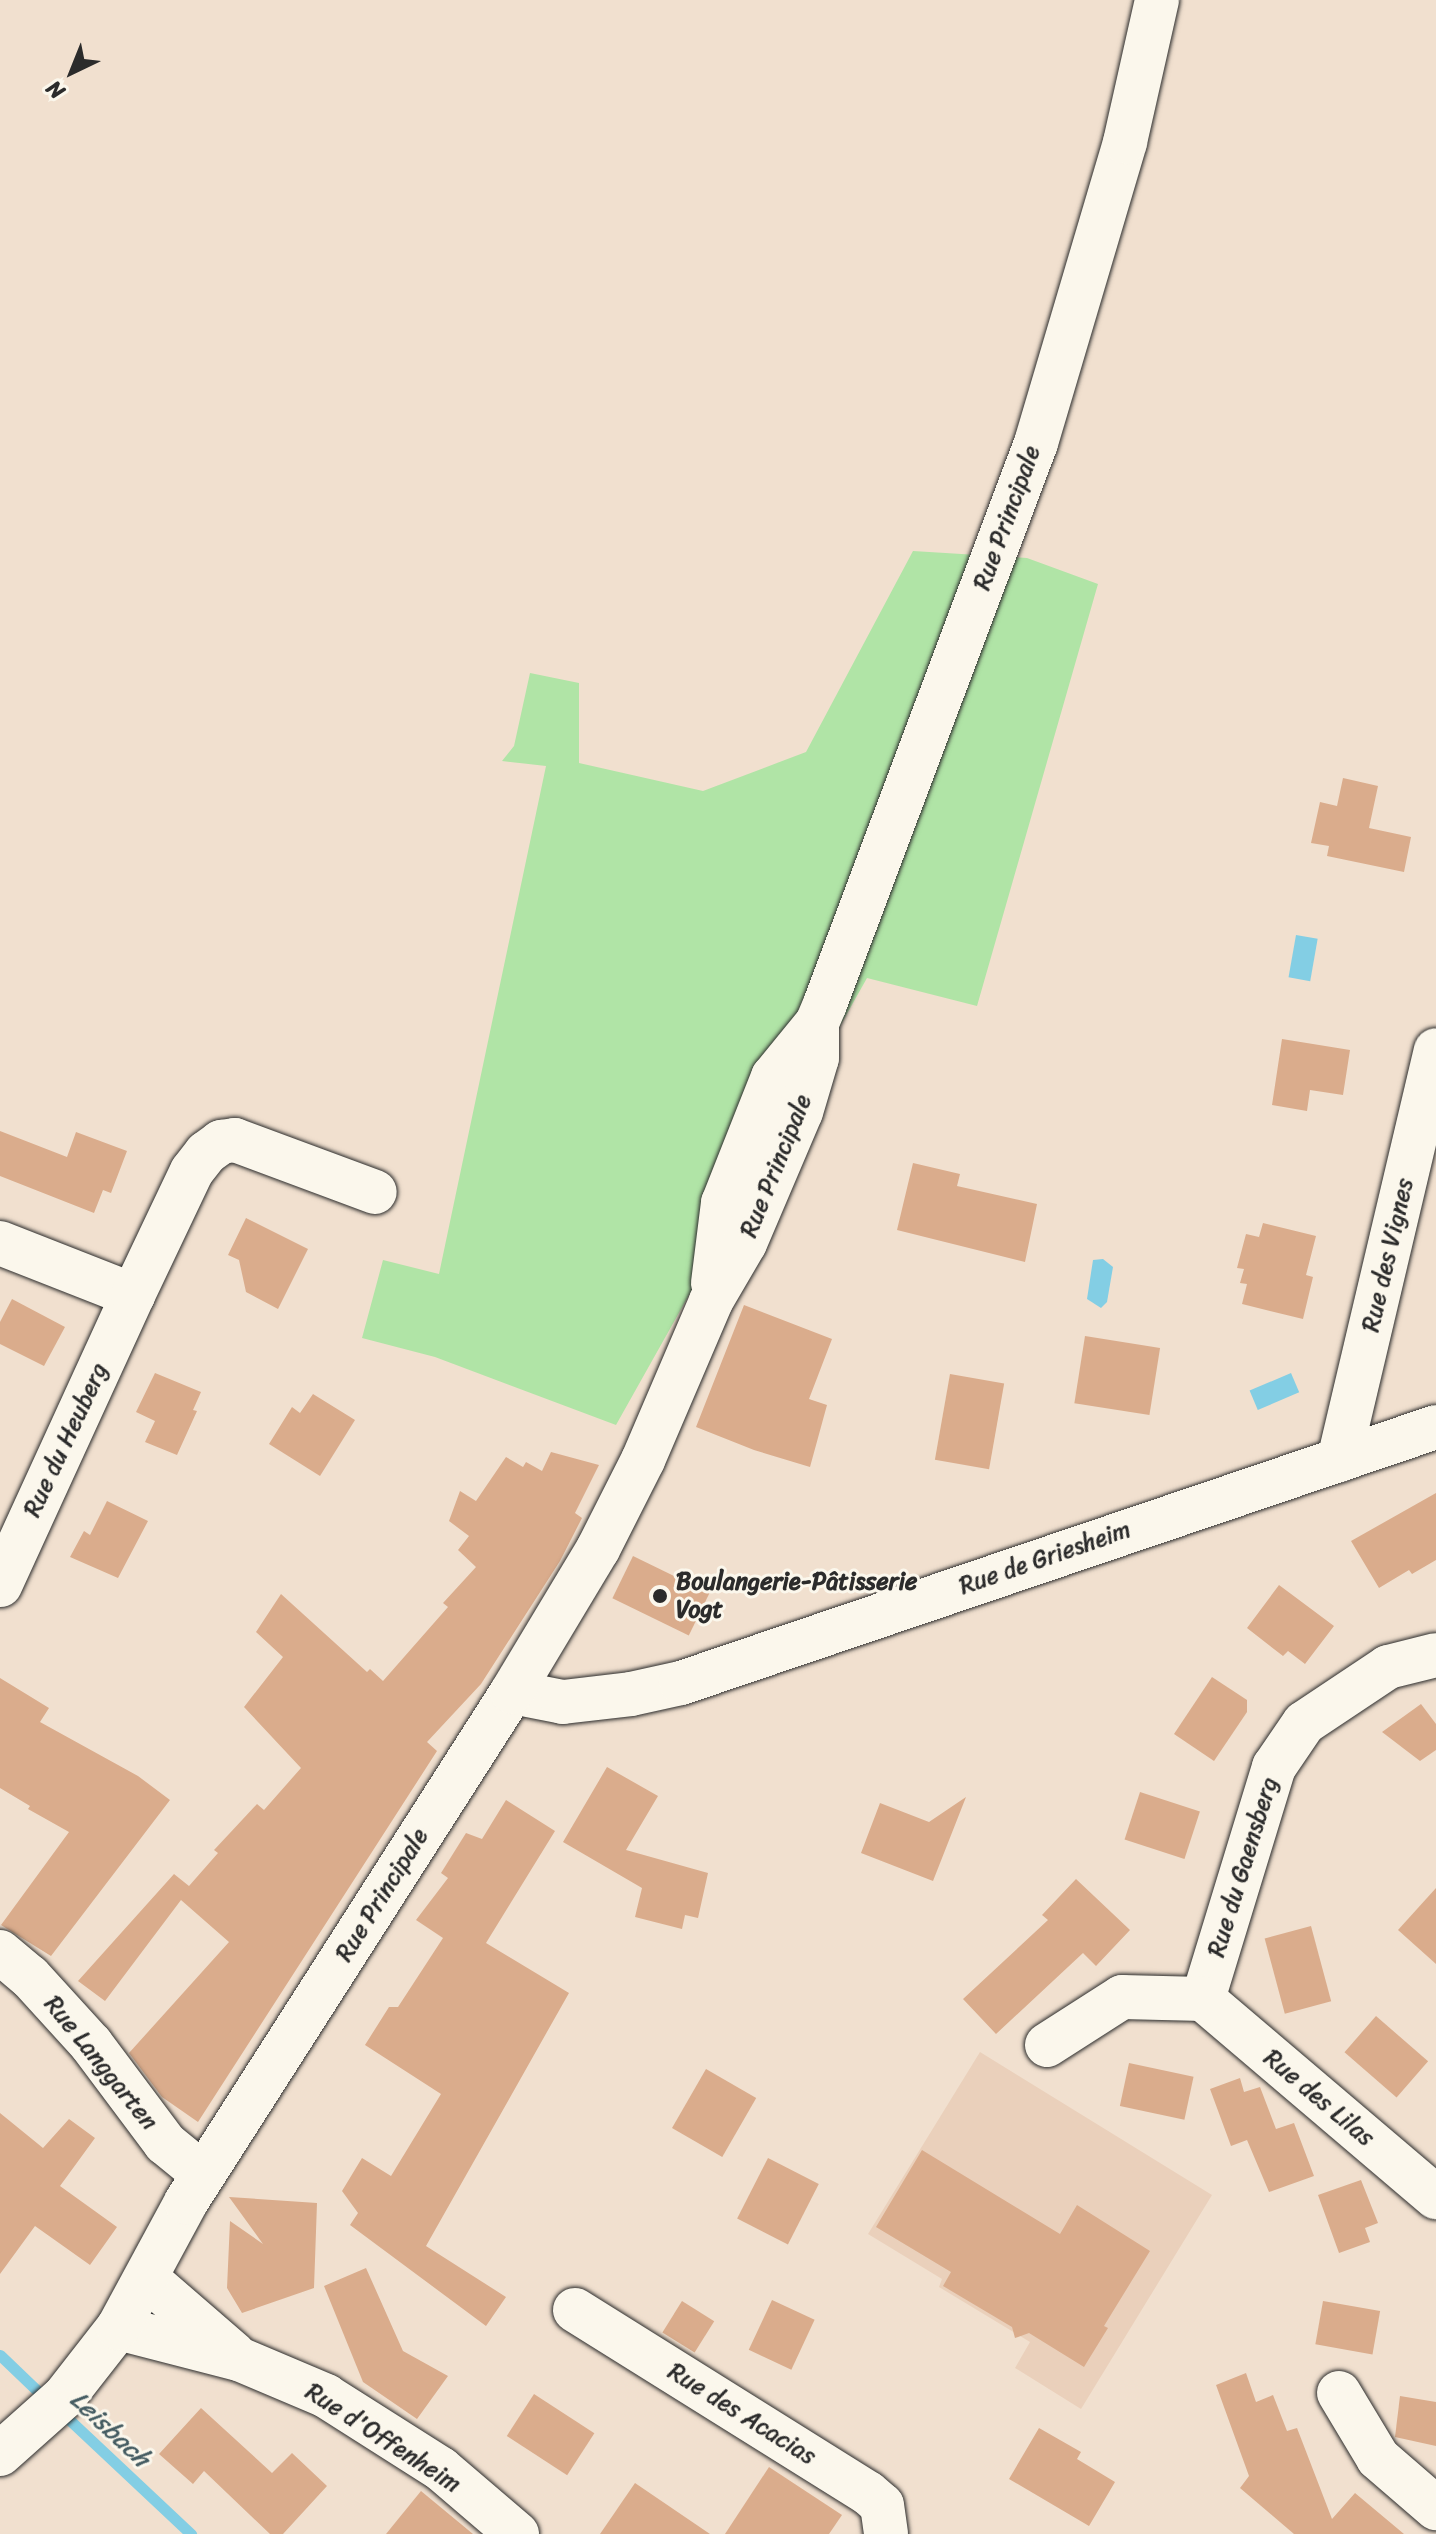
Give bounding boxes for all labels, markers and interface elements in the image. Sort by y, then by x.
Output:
north arrow [32,32,112,112]
text: N [36,70,74,109]
street label: Rue Principale [967,441,1047,595]
street label: Rue Principale [734,1090,818,1242]
street label: Rue des Vignes [1356,1176,1420,1334]
street label: Rue du Heuberg [18,1358,114,1522]
street label: Rue de Griesheim [955,1515,1135,1601]
place label: Boulangerie-Pâtisserie Vogt [676,1568,917,1624]
marker: Boulangerie-Pâtisserie Vogt [651,1587,669,1605]
street label: Rue du Gaensberg [1202,1773,1284,1961]
street label: Rue Principale [329,1823,435,1967]
street label: Rue Langgarten [38,1990,164,2136]
street label: Rue des Lilas [1258,2043,1380,2153]
street label: Rue des Acacias [663,2357,821,2471]
street label: Rue d'Offenheim [300,2377,466,2499]
water label: Leisbach [64,2384,156,2474]

